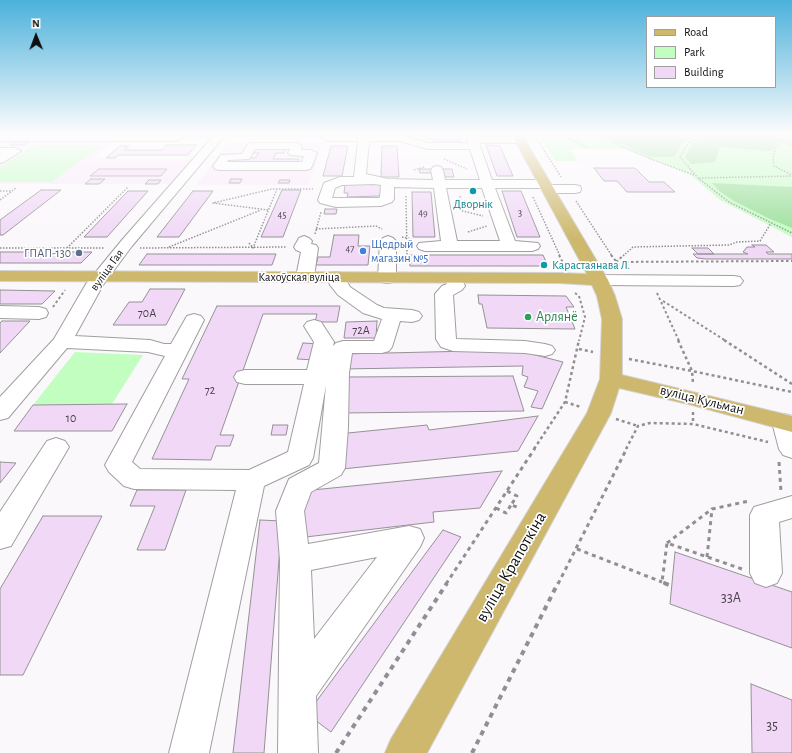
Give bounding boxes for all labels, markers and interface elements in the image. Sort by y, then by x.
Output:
north arrow [16,16,56,56]
legend [646,16,776,88]
text: N [32,18,40,29]
text: Road [684,26,708,38]
text: Park [684,46,705,58]
text: Building [684,66,724,78]
marker: Дворнік [468,186,478,196]
place label: Дворнік [453,197,493,211]
house number: 49 [418,207,428,219]
house number: 3 [518,207,522,219]
house number: 45 [278,209,286,221]
place label: Щедрый магазин №5 [371,237,428,265]
house number: 47 [346,243,354,255]
place label: ГПАП-130 [24,246,71,260]
street label: вуліца Гая [87,246,127,294]
marker: Щедрый магазин №5 [358,246,368,256]
marker: ГПАП-130 [74,248,84,258]
place label: Карастаянава Л. [552,258,630,272]
marker: Карастаянава Л. [539,260,549,270]
street label: Кахоўская вуліца [258,270,340,284]
house number: 70А [138,306,156,320]
place label: Арлянё [536,309,578,325]
marker: Арлянё [523,312,533,322]
house number: 72А [352,323,370,337]
street label: вуліца Кульман [658,381,746,419]
house number: 72 [205,383,215,397]
house number: 10 [66,411,76,425]
street label: вуліца Крапоткіна [471,508,551,626]
house number: 33А [721,590,741,606]
house number: 35 [766,718,778,734]

